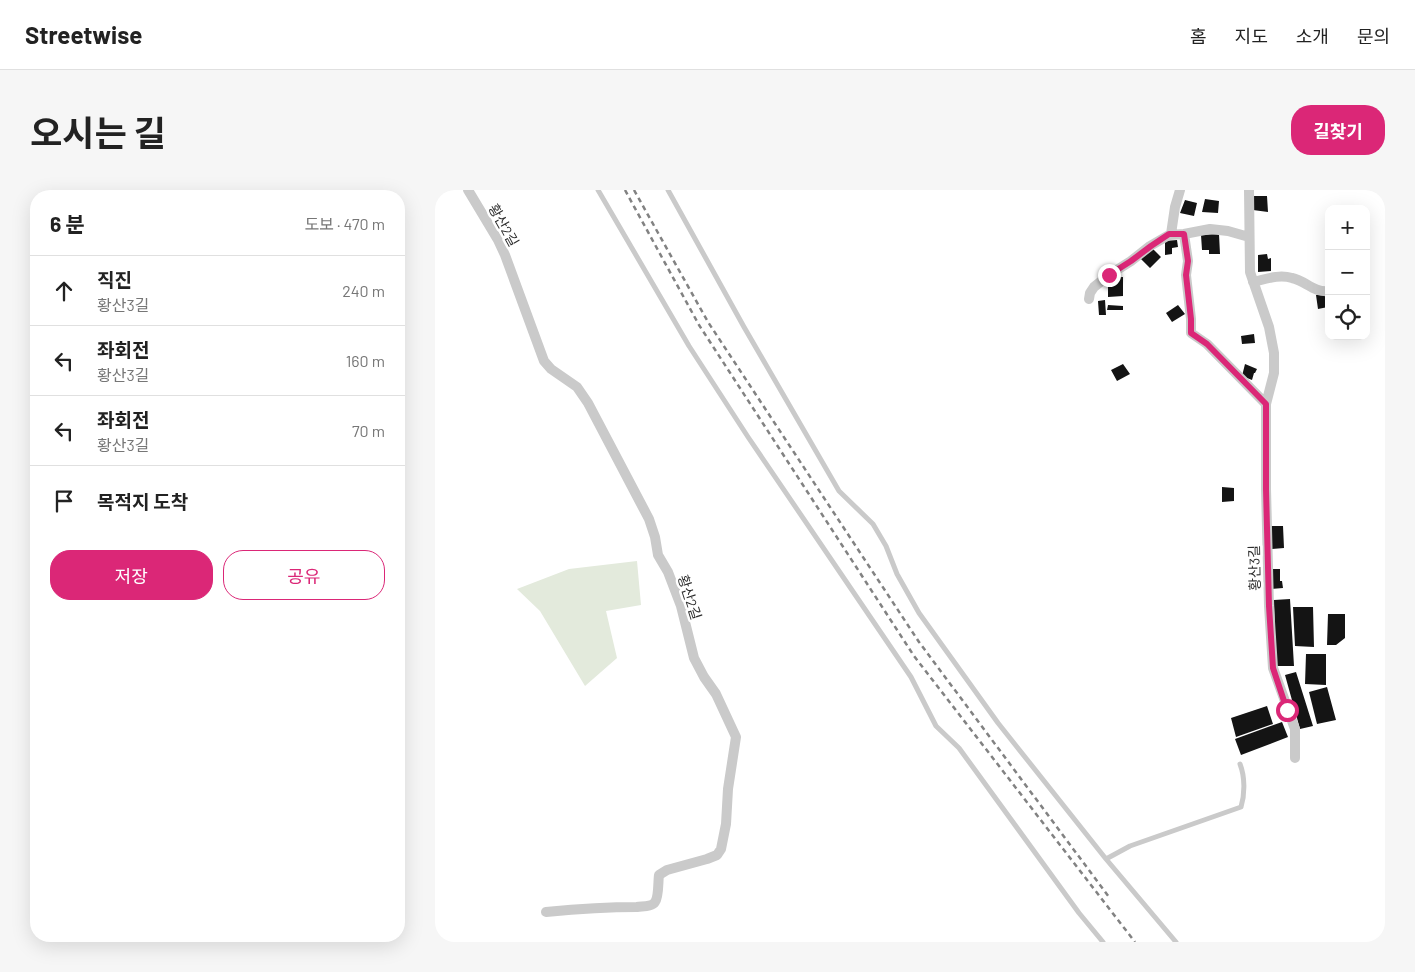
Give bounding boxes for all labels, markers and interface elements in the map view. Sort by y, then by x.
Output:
text: Streetwise [25,20,142,49]
text: 홈 [1190,25,1207,47]
text: 지도 [1235,25,1268,47]
text: 소개 [1296,25,1329,47]
text: 문의 [1357,25,1390,47]
button: 길찾기 [1291,105,1385,155]
text: 오시는 길 [30,111,166,153]
street label: 황산2길 [485,201,523,249]
map controls [1325,205,1370,340]
button: + [1325,205,1370,250]
text: 6 분 [50,211,85,236]
text: 도보 · 470 m [304,214,385,233]
button: − [1325,250,1370,295]
route end [1098,264,1121,287]
text: 직진 [97,268,132,291]
icon: ahead [50,277,78,305]
text: 240 m [342,281,385,300]
text: 황산3길 [97,295,149,314]
button: locate [1325,295,1370,340]
text: 좌회전 [97,338,149,361]
icon: left [50,347,78,375]
text: 160 m [346,351,385,370]
text: 황산3길 [97,365,149,384]
text: 좌회전 [97,408,149,431]
icon: left [50,417,78,445]
text: 70 m [352,421,385,440]
text: 황산3길 [97,435,149,454]
icon: arrive [50,487,78,515]
text: 목적지 도착 [97,490,188,513]
street label: 황산3길 [1245,545,1263,591]
button: 저장 [50,550,213,600]
button: 공유 [223,550,385,600]
street label: 황산2길 [675,572,705,622]
route start [1276,699,1299,722]

